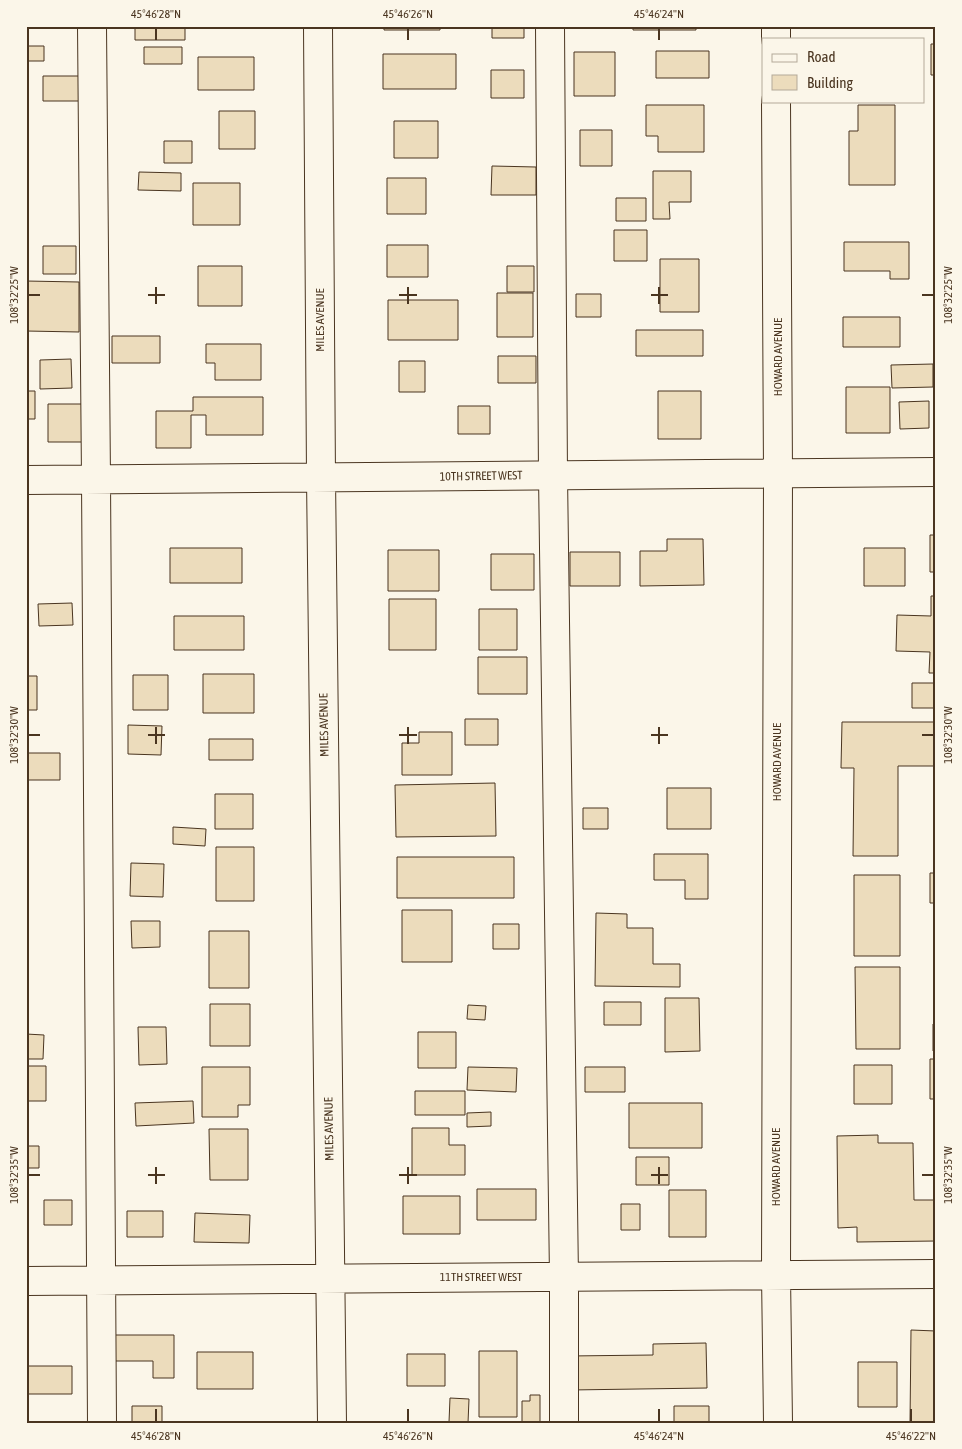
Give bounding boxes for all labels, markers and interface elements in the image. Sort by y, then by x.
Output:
text: 45°46'28"N [131,7,181,21]
text: 45°46'26"N [383,7,433,21]
text: 45°46'24"N [634,7,684,21]
legend [762,38,924,102]
text: Road [807,48,836,65]
text: Building [807,74,853,91]
text: 108°32'25"W [7,266,21,324]
text: 108°32'25"W [941,266,955,324]
street label: MILES AVENUE [313,288,327,352]
street label: HOWARD AVENUE [771,318,785,396]
street label: 10TH STREET WEST [440,468,523,484]
street label: MILES AVENUE [316,693,332,757]
text: 108°32'30"W [7,706,21,764]
text: 108°32'30"W [941,706,955,764]
street label: HOWARD AVENUE [770,723,784,801]
street label: MILES AVENUE [321,1097,337,1161]
street label: HOWARD AVENUE [769,1128,783,1206]
text: 108°32'35"W [7,1146,21,1204]
text: 108°32'35"W [941,1146,955,1204]
street label: 11TH STREET WEST [440,1270,523,1284]
text: 45°46'28"N [131,1429,181,1443]
text: 45°46'26"N [383,1429,433,1443]
text: 45°46'24"N [634,1429,684,1443]
text: 45°46'22"N [886,1429,936,1443]

